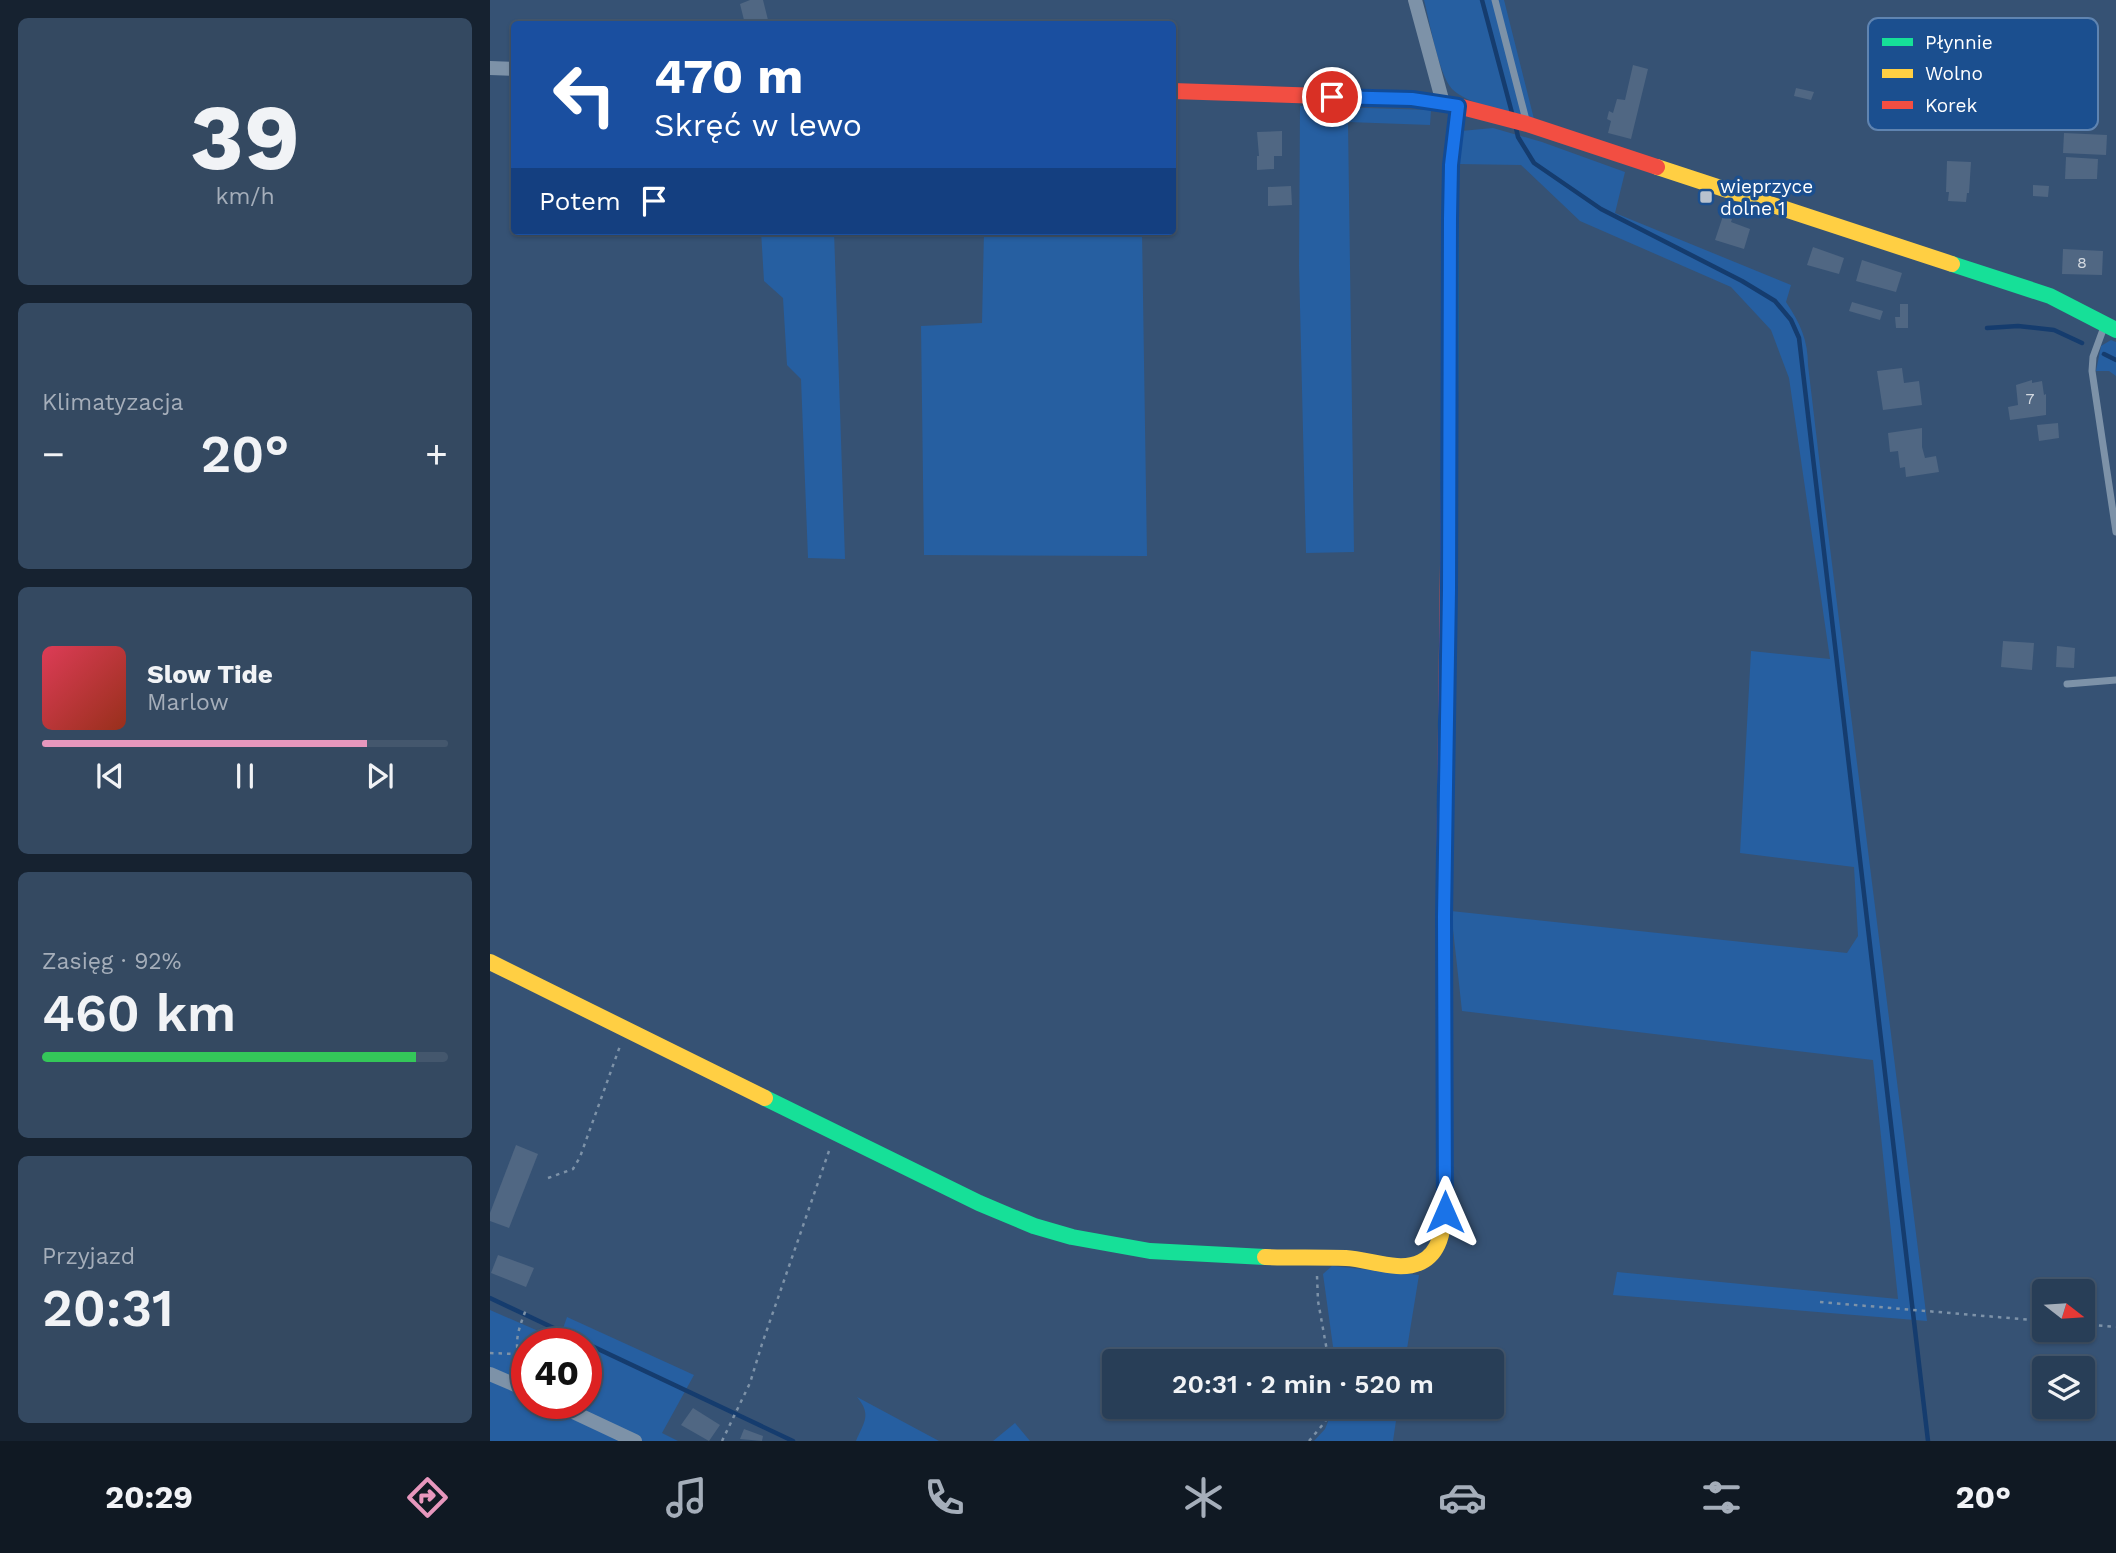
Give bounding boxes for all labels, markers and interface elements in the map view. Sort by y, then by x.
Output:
legend [1868,18,2098,130]
text: Płynnie [1925,31,1993,54]
text: 470 m [654,47,803,105]
icon: left [539,49,630,140]
text: Wolno [1925,62,1983,85]
pin [1302,67,1362,127]
icon: arrive [1313,78,1351,116]
text: 39 [190,84,300,191]
text: Korek [1925,94,1977,117]
text: Skręć w lewo [654,106,862,144]
place label: wieprzyce dolne 1 [1720,175,1813,220]
icon: arrive [635,182,673,220]
text: km/h [215,183,275,210]
text: Potem [539,186,621,216]
marker: wieprzyce dolne 1 [1698,189,1714,205]
house number: 8 [2077,253,2087,272]
text: Klimatyzacja [42,389,184,416]
house number: 7 [2026,389,2035,408]
text: 20° [201,424,289,485]
text: − [42,432,65,476]
text: + [425,432,448,476]
text: Slow Tide [147,659,273,689]
text: Marlow [147,689,229,716]
icon: previous [91,757,129,795]
icon: pause [226,757,264,795]
icon: next [361,757,399,795]
text: Zasięg · 92% [42,948,181,975]
text: 460 km [42,983,236,1044]
position arrow [1408,1175,1482,1249]
text: Przyjazd [42,1243,135,1270]
text: 20:31 [42,1278,174,1339]
north arrow [2032,1279,2095,1342]
map controls [2032,1279,2095,1419]
speed limit sign: 40 [511,1328,602,1419]
button: layers [2032,1356,2095,1419]
text: 20:31 · 2 min · 520 m [1172,1369,1434,1399]
icon: directions [403,1473,452,1522]
icon: music [662,1473,711,1522]
icon: phone [920,1473,969,1522]
icon: climate [1179,1473,1228,1522]
icon: car [1438,1473,1487,1522]
icon: filters [1697,1473,1746,1522]
text: 20:29 [105,1478,193,1516]
text: 20° [1956,1478,2011,1516]

